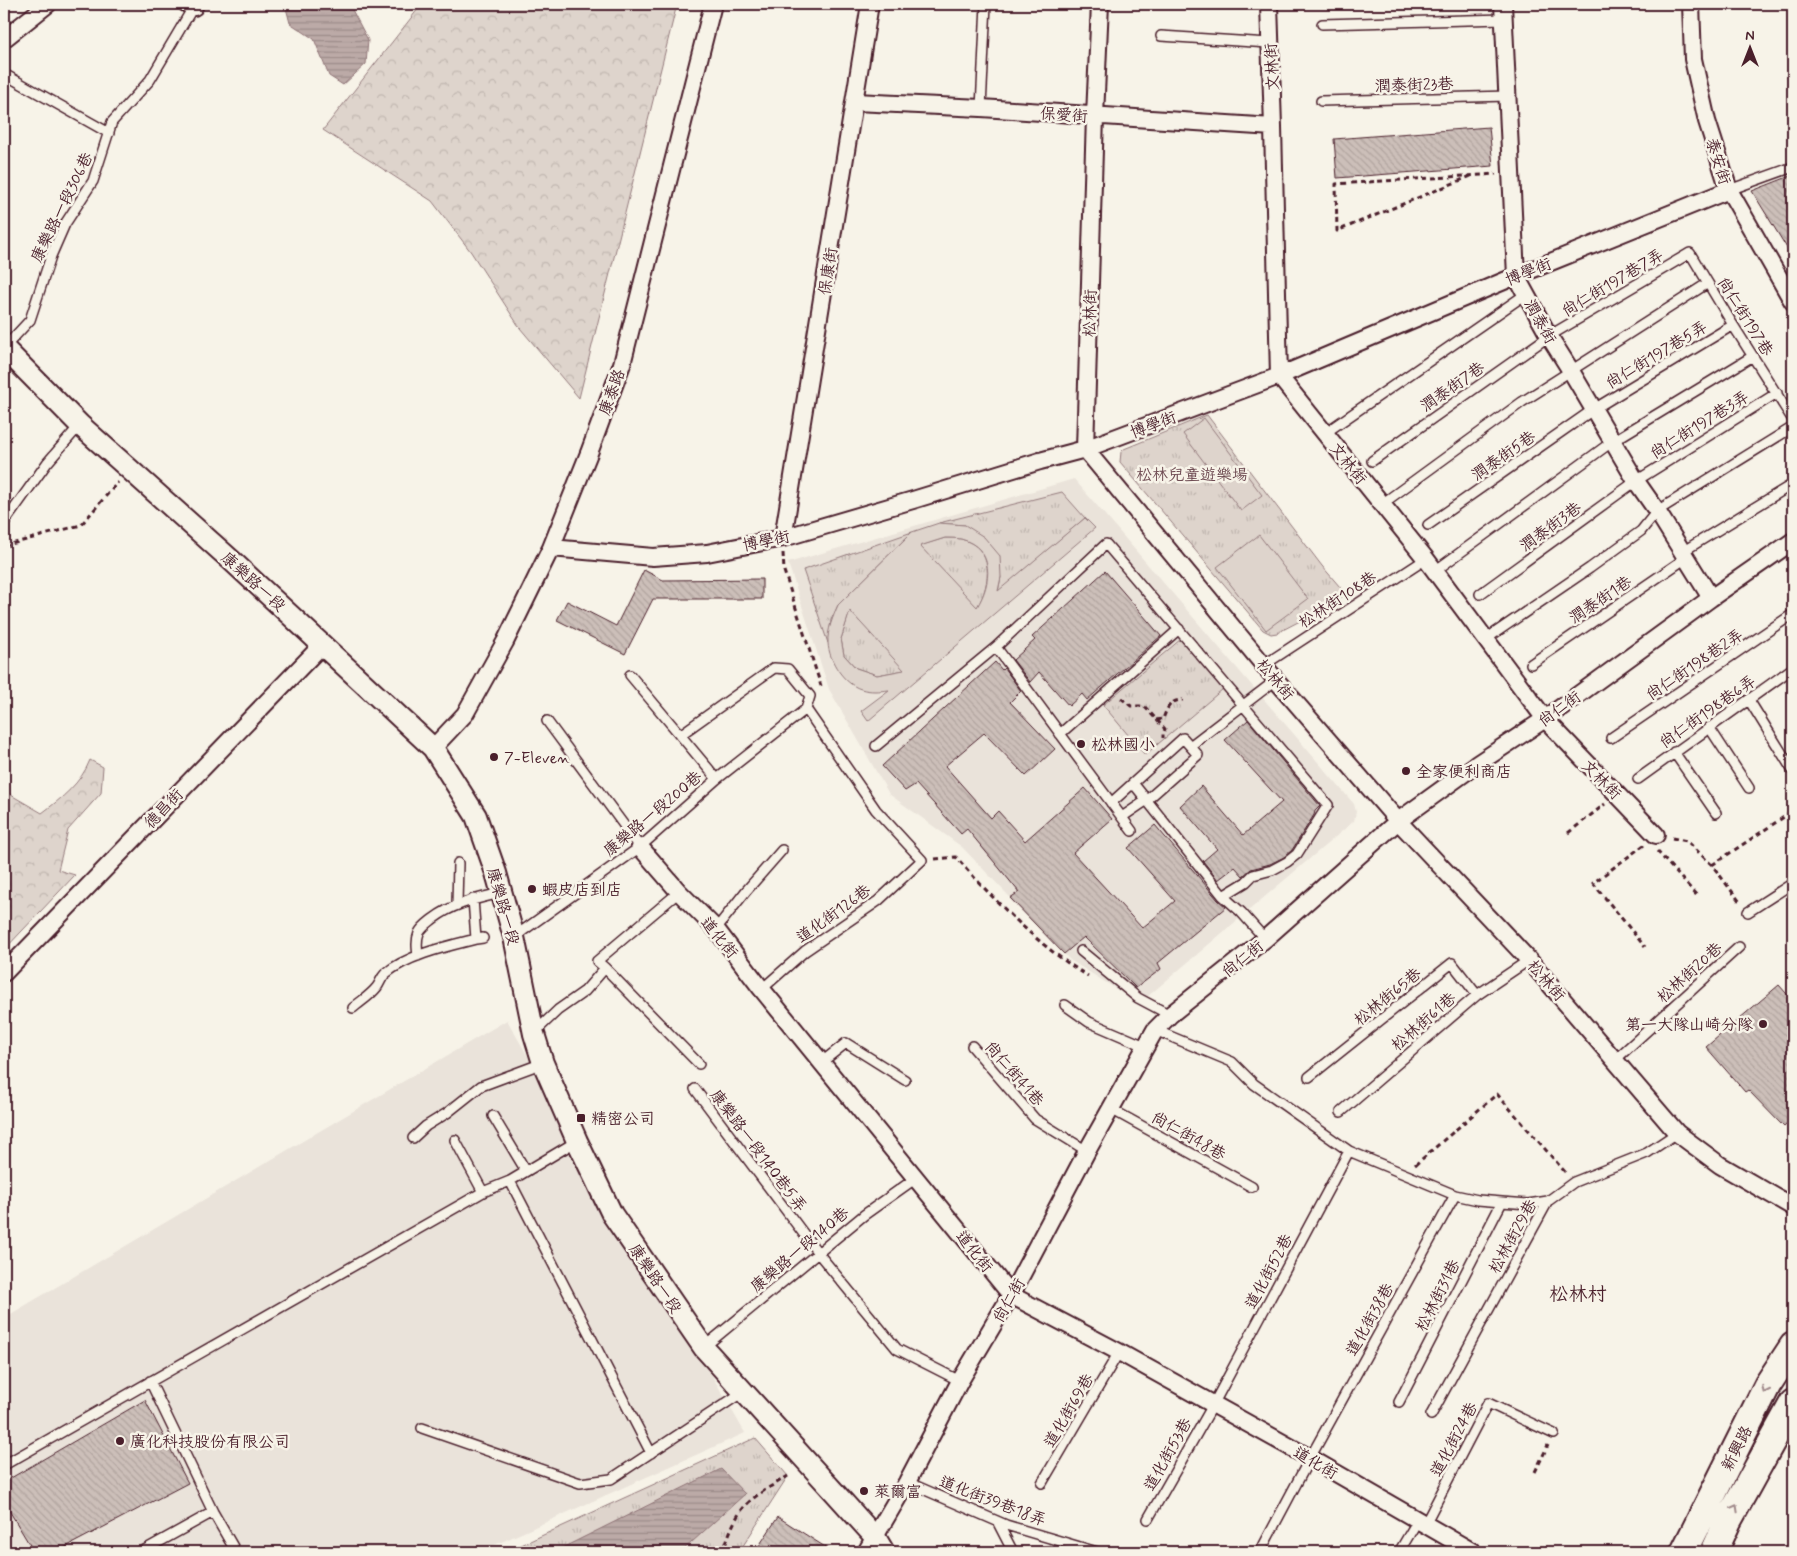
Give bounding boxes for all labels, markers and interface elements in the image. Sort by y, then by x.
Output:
north arrow [1724,22,1774,72]
text: N [1745,27,1755,45]
street label: 文林街 [1261,42,1284,91]
street label: 潤泰街23巷 [1374,74,1454,97]
street label: 保愛街 [1039,103,1089,128]
street label: 泰安街 [1700,135,1735,188]
street label: 康樂路一段306巷 [27,149,98,266]
street label: 尚仁街197巷7弄 [1558,245,1668,322]
street label: 保康街 [814,246,843,297]
street label: 博學街 [1502,254,1555,291]
street label: 尚仁街197巷 [1712,273,1777,360]
street label: 松林街 [1079,289,1102,337]
street label: 潤泰街 [1519,296,1561,348]
street label: 尚仁街197巷5弄 [1602,317,1712,394]
street label: 潤泰街7巷 [1417,357,1489,417]
street label: 康泰路 [594,366,630,419]
street label: 尚仁街197巷3弄 [1646,386,1753,464]
street label: 博學街 [1127,407,1180,444]
street label: 潤泰街5巷 [1468,427,1540,486]
street label: 文林街 [1325,439,1371,489]
park label: 松林兒童遊樂場 [1136,465,1248,486]
street label: 潤泰街3巷 [1516,498,1586,557]
street label: 博學街 [741,526,792,557]
street label: 康樂路一段 [216,548,290,617]
street label: 松林街108巷 [1295,567,1381,633]
street label: 潤泰街1巷 [1565,572,1636,629]
street label: 尚仁街198巷2弄 [1642,625,1748,706]
street label: 松林街 [1251,655,1298,705]
street label: 尚仁街198巷6弄 [1655,671,1760,753]
street label: 尚仁街 [1534,687,1585,732]
place label: 松林國小 [1091,735,1155,756]
marker: 松林國小 [1075,738,1087,750]
place label: 7-Eleven [504,748,570,769]
marker: 7-Eleven [488,751,500,763]
street label: 文林街 [1577,756,1625,804]
place label: 全家便利商店 [1416,762,1512,783]
marker: 全家便利商店 [1400,765,1412,777]
street label: 康樂路一段200巷 [599,767,707,862]
street label: 德昌街 [140,784,188,834]
street label: 康樂路一段 [481,865,524,948]
place label: 蝦皮店到店 [542,880,622,901]
street label: 道化街126巷 [792,880,875,948]
marker: 蝦皮店到店 [526,883,538,895]
street label: 道化街 [695,913,742,963]
street label: 尚仁街 [1218,936,1268,982]
street label: 松林街20巷 [1653,938,1727,1008]
street label: 松林街 [1522,956,1570,1006]
street label: 松林街65巷 [1350,964,1426,1031]
street label: 松林街61巷 [1387,988,1461,1056]
place label: 第一大隊山崎分隊 [1625,1015,1753,1036]
marker: 第一大隊山崎分隊 [1757,1018,1769,1030]
street label: 尚仁街41巷 [980,1037,1048,1111]
street label: 康樂路一段140巷5弄 [705,1085,811,1216]
street label: 尚仁街48巷 [1147,1107,1229,1165]
place label: 精密公司 [591,1109,655,1130]
marker: 精密公司 [575,1112,587,1124]
street label: 松林街29巷 [1484,1196,1542,1277]
street label: 康樂路一段140巷 [746,1203,854,1298]
street label: 道化街 [951,1227,997,1277]
street label: 道化街52巷 [1241,1231,1298,1313]
street label: 康樂路一段 [624,1240,686,1318]
street label: 松林街31巷 [1411,1256,1465,1335]
street label: 尚仁街 [988,1275,1030,1327]
street label: 道化街38巷 [1342,1280,1399,1360]
district label: 松林村 [1549,1282,1607,1307]
street label: 道化街69巷 [1040,1370,1099,1451]
one-way arrow [1761,1385,1771,1394]
street label: 道化街24巷 [1426,1399,1483,1481]
street label: 道化街53巷 [1140,1414,1197,1495]
street label: 新興路 [1717,1423,1758,1475]
place label: 廣化科技股份有限公司 [130,1432,290,1453]
marker: 廣化科技股份有限公司 [114,1435,126,1447]
street label: 道化街 [1289,1442,1341,1484]
street label: 道化街39巷18弄 [936,1471,1049,1531]
place label: 萊爾富 [874,1482,922,1503]
marker: 萊爾富 [858,1485,870,1497]
one-way arrow [1729,1505,1739,1514]

